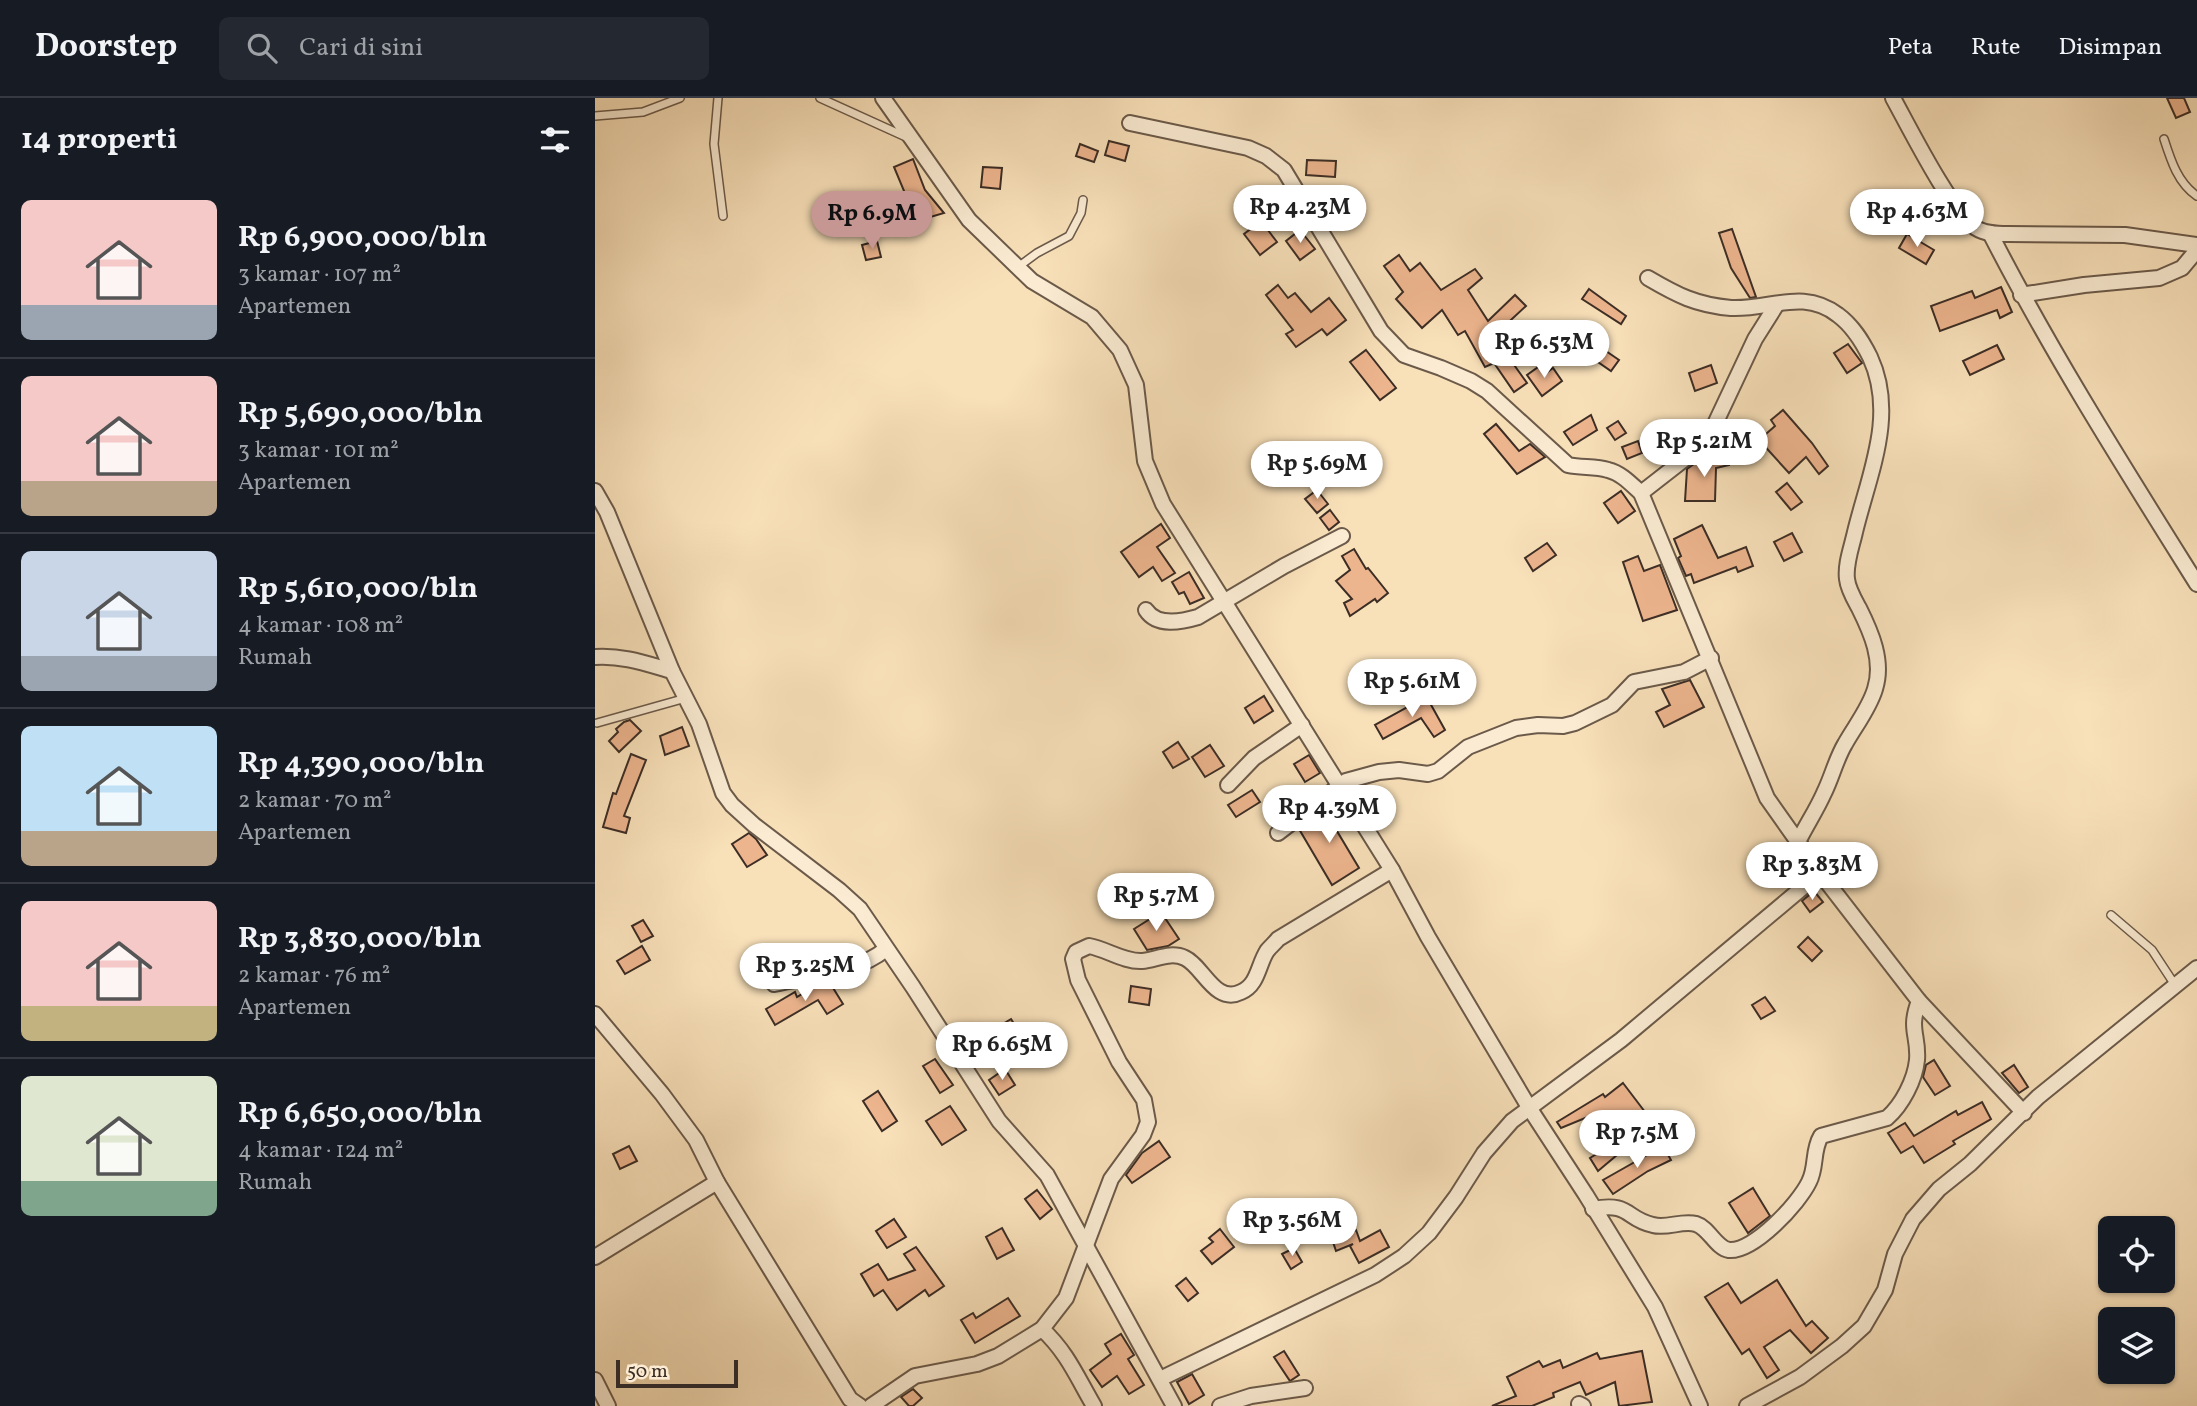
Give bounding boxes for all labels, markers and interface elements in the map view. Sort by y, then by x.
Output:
search box [219,17,709,80]
text: Doorstep [35,25,177,71]
icon: search [243,29,281,67]
text: Cari di sini [299,30,423,66]
text: Peta [1888,31,1933,65]
text: Rute [1971,31,2020,65]
text: Disimpan [2058,31,2162,65]
text: 14 properti [21,119,178,161]
icon: filters [536,121,574,159]
pin: Rp 4.23M [1228,186,1372,245]
pin: Rp 4.63M [1845,190,1989,249]
pin: Rp 6.9M [807,192,937,251]
text: Rp 4.23M [1249,192,1351,224]
text: Rp 4.63M [1866,196,1968,228]
text: Rp 6.9M [827,198,917,230]
text: Rp 6,900,000/bln [238,217,487,259]
icon: home [77,228,161,312]
text: 3 kamar · 107 m² [238,259,401,291]
text: Apartemen [238,291,351,323]
pin: Rp 6.53M [1472,320,1616,380]
text: Rp 6.53M [1494,327,1594,359]
text: Rp 5,690,000/bln [238,393,483,435]
icon: home [77,404,161,488]
pin: Rp 5.21M [1632,420,1776,479]
text: Rp 5.21M [1656,426,1752,458]
text: 3 kamar · 101 m² [238,435,399,467]
pin: Rp 5.69M [1245,442,1389,501]
text: Rp 5.69M [1267,448,1367,480]
text: Apartemen [238,467,351,499]
text: Rp 5,610,000/bln [238,568,478,610]
icon: home [77,579,161,663]
text: 4 kamar · 108 m² [238,610,403,642]
text: Rumah [238,642,312,674]
pin: Rp 5.61M [1340,660,1484,719]
text: Rp 5.61M [1364,666,1460,698]
text: Rp 4,390,000/bln [238,743,484,785]
icon: home [77,754,161,838]
text: 2 kamar · 70 m² [238,785,392,817]
pin: Rp 4.39M [1257,786,1401,845]
text: Rp 4.39M [1278,792,1380,824]
text: Apartemen [238,817,351,849]
pin: Rp 3.83M [1740,842,1884,902]
text: Rp 3.83M [1762,849,1862,881]
pin: Rp 5.7M [1091,874,1221,933]
text: Rp 5.7M [1113,880,1199,912]
text: Rp 3,830,000/bln [238,918,482,960]
icon: home [77,929,161,1013]
pin: Rp 3.25M [733,944,877,1003]
text: Rp 3.25M [756,950,854,982]
text: 2 kamar · 76 m² [238,960,390,992]
text: Apartemen [238,992,351,1024]
pin: Rp 6.65M [930,1023,1074,1082]
text: Rp 6.65M [952,1029,1052,1061]
text: Rp 6,650,000/bln [238,1093,482,1135]
icon: home [77,1104,161,1188]
pin: Rp 7.5M [1572,1110,1702,1170]
text: Rp 7.5M [1595,1117,1679,1149]
text: 4 kamar · 124 m² [238,1135,403,1167]
text: Rumah [238,1167,312,1199]
pin: Rp 3.56M [1220,1198,1364,1258]
text: Rp 3.56M [1242,1205,1342,1237]
map controls [2098,1216,2175,1384]
button: locate [2098,1216,2175,1293]
button: layers [2098,1307,2175,1384]
scale bar [616,1357,739,1389]
text: 50 m [627,1359,668,1385]

